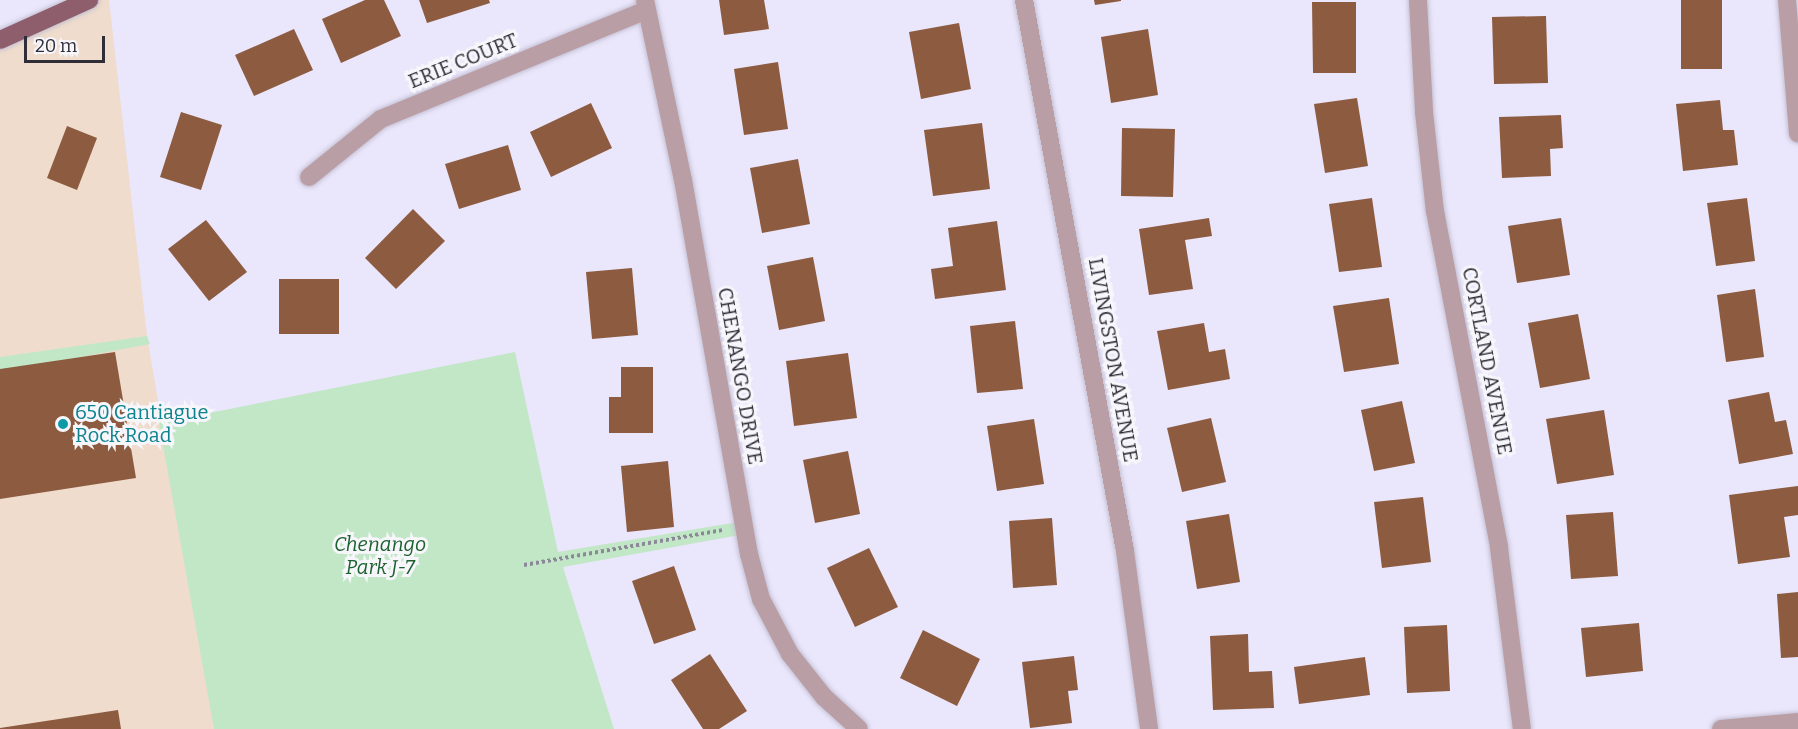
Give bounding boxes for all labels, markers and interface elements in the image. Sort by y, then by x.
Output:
scale bar [27,24,108,62]
street label: ERIE COURT [405,28,521,94]
text: 20 m [35,35,77,57]
street label: LIVINGSTON AVENUE [1083,256,1143,464]
street label: CORTLAND AVENUE [1457,265,1517,457]
street label: CHENANGO DRIVE [713,286,767,466]
place label: 650 Cantiague Rock Road [75,400,208,447]
marker: 650 Cantiague Rock Road [56,417,70,431]
park label: Chenango Park J-7 [334,532,426,579]

